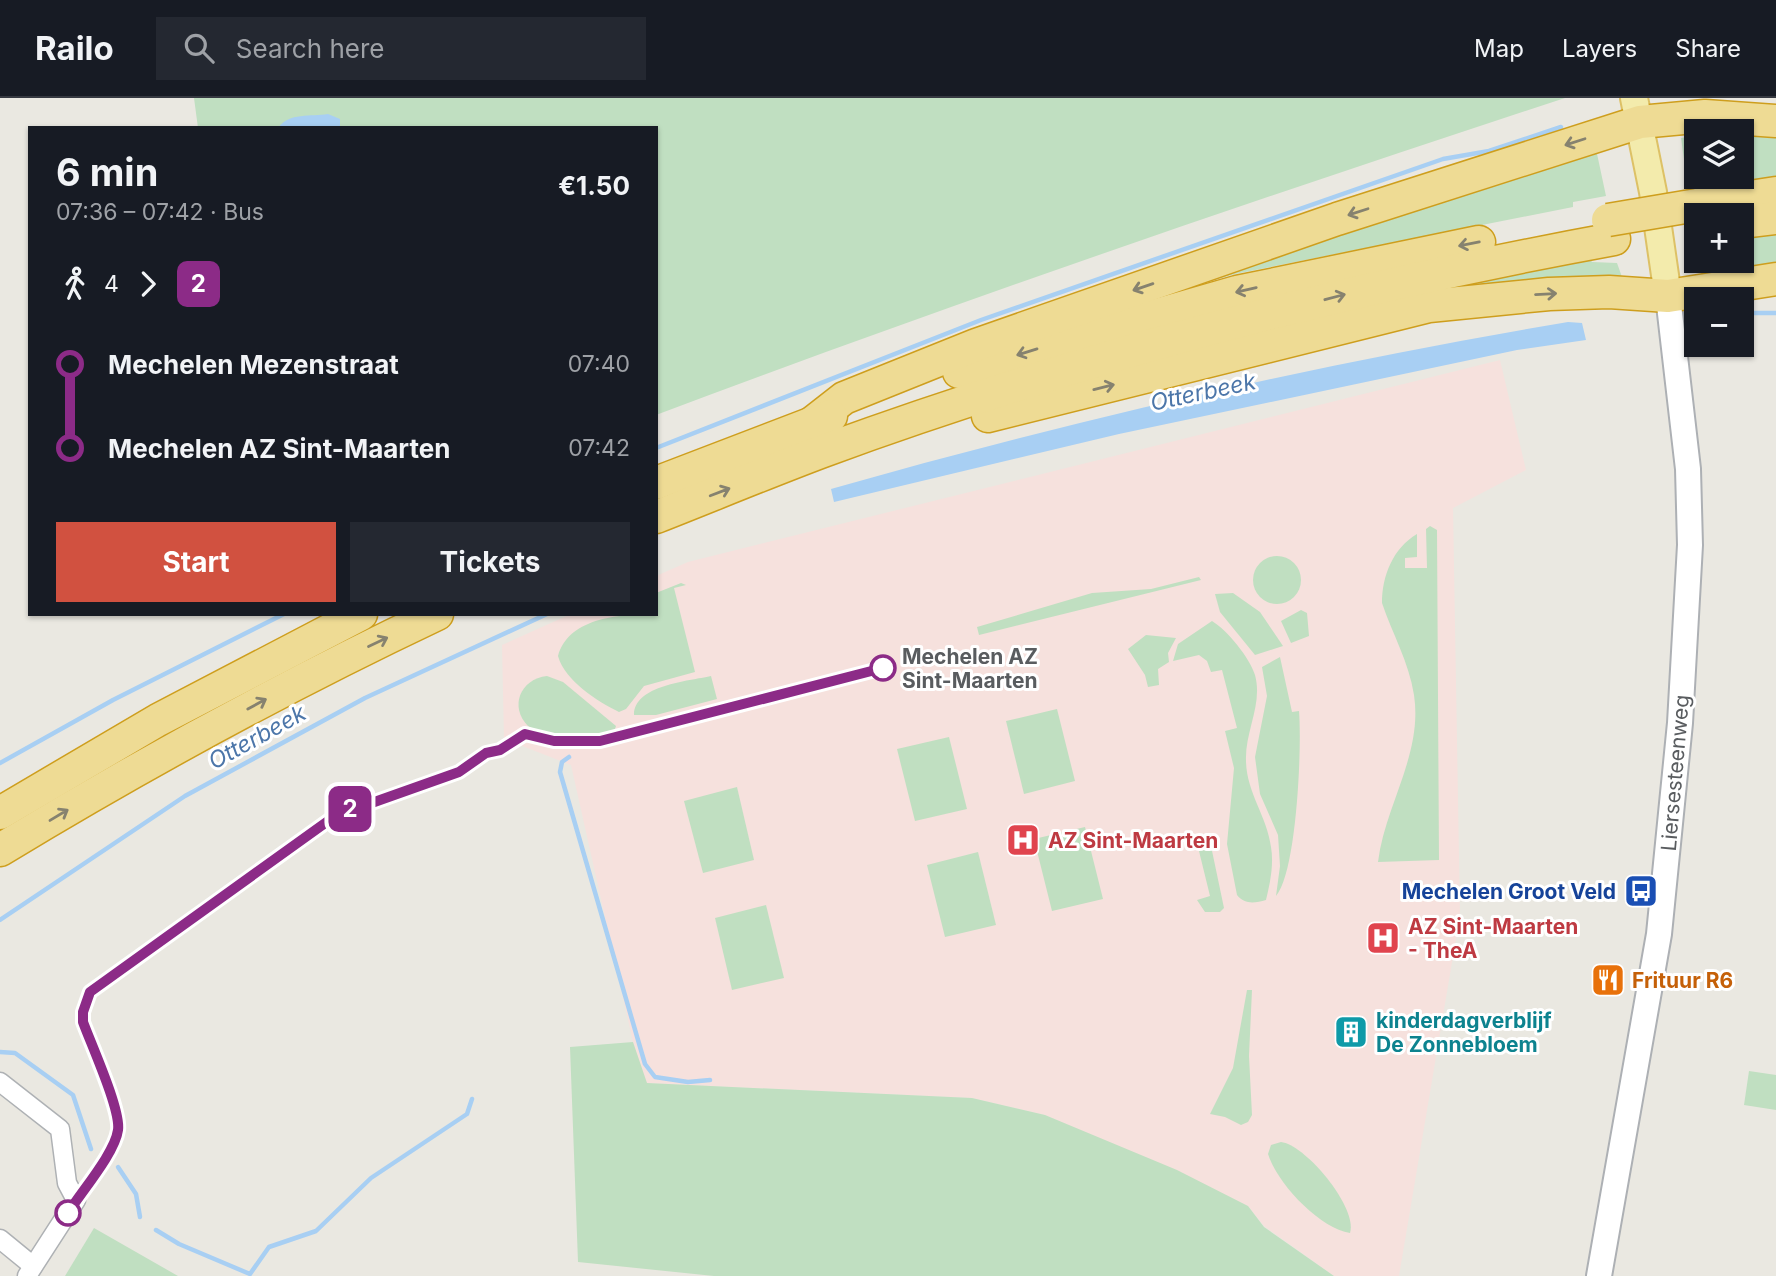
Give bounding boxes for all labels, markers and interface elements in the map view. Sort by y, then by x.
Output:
search box [156,17,646,80]
text: Railo [35,28,114,68]
icon: search [180,29,218,67]
text: Search here [236,33,384,64]
text: Map [1474,34,1524,63]
text: Layers [1562,34,1637,63]
text: Share [1675,34,1741,63]
map controls [1684,119,1754,357]
button: layers [1684,119,1754,189]
one-way arrow [1564,137,1586,150]
text: 6 min [56,149,158,195]
text: €1.50 [558,170,630,201]
text: 07:36 – 07:42 · Bus [56,198,264,226]
button: + [1684,203,1754,273]
one-way arrow [1347,206,1369,219]
one-way arrow [1458,238,1480,252]
icon: walk [56,265,94,303]
icon: forward [129,265,167,303]
text: 2 [191,269,206,298]
text: 4 [104,270,119,298]
one-way arrow [1132,281,1154,294]
one-way arrow [1235,284,1258,298]
one-way arrow [1534,287,1557,300]
button: − [1684,287,1754,357]
one-way arrow [1324,290,1346,303]
one-way arrow [1016,347,1038,360]
text: Mechelen Mezenstraat [108,349,399,380]
text: 07:40 [568,350,630,378]
water label: Otterbeek [1148,367,1259,417]
one-way arrow [1092,380,1115,393]
text: Mechelen AZ Sint-Maarten [108,433,450,464]
text: 07:42 [568,434,630,462]
one-way arrow [708,485,730,498]
button: Start [56,522,336,602]
button: Tickets [350,522,630,602]
one-way arrow [367,635,388,649]
place label: Mechelen AZ Sint-Maarten [902,644,1038,693]
marker: Mechelen AZ Sint-Maarten [870,655,896,681]
street label: Liersesteenweg [1656,694,1694,852]
one-way arrow [246,697,267,710]
water label: Otterbeek [203,699,311,775]
line badge: 2 [327,786,373,832]
text: 2 [342,794,358,823]
one-way arrow [48,807,68,821]
hospital icon: AZ Sint-Maarten [1004,821,1042,859]
place label: AZ Sint-Maarten [1048,828,1218,853]
bus stop icon: Mechelen Groot Veld [1622,872,1660,910]
place label: Mechelen Groot Veld [1402,879,1616,904]
place label: AZ Sint-Maarten - TheA [1408,914,1578,963]
hospital icon: AZ Sint-Maarten - TheA [1364,919,1402,957]
restaurant icon: Frituur R6 [1589,961,1627,999]
place label: Frituur R6 [1632,968,1733,993]
place label: kinderdagverblijf De Zonnebloem [1376,1008,1552,1057]
building icon: kinderdagverblijf De Zonnebloem [1332,1013,1370,1051]
unlabelled marker [55,1200,81,1226]

